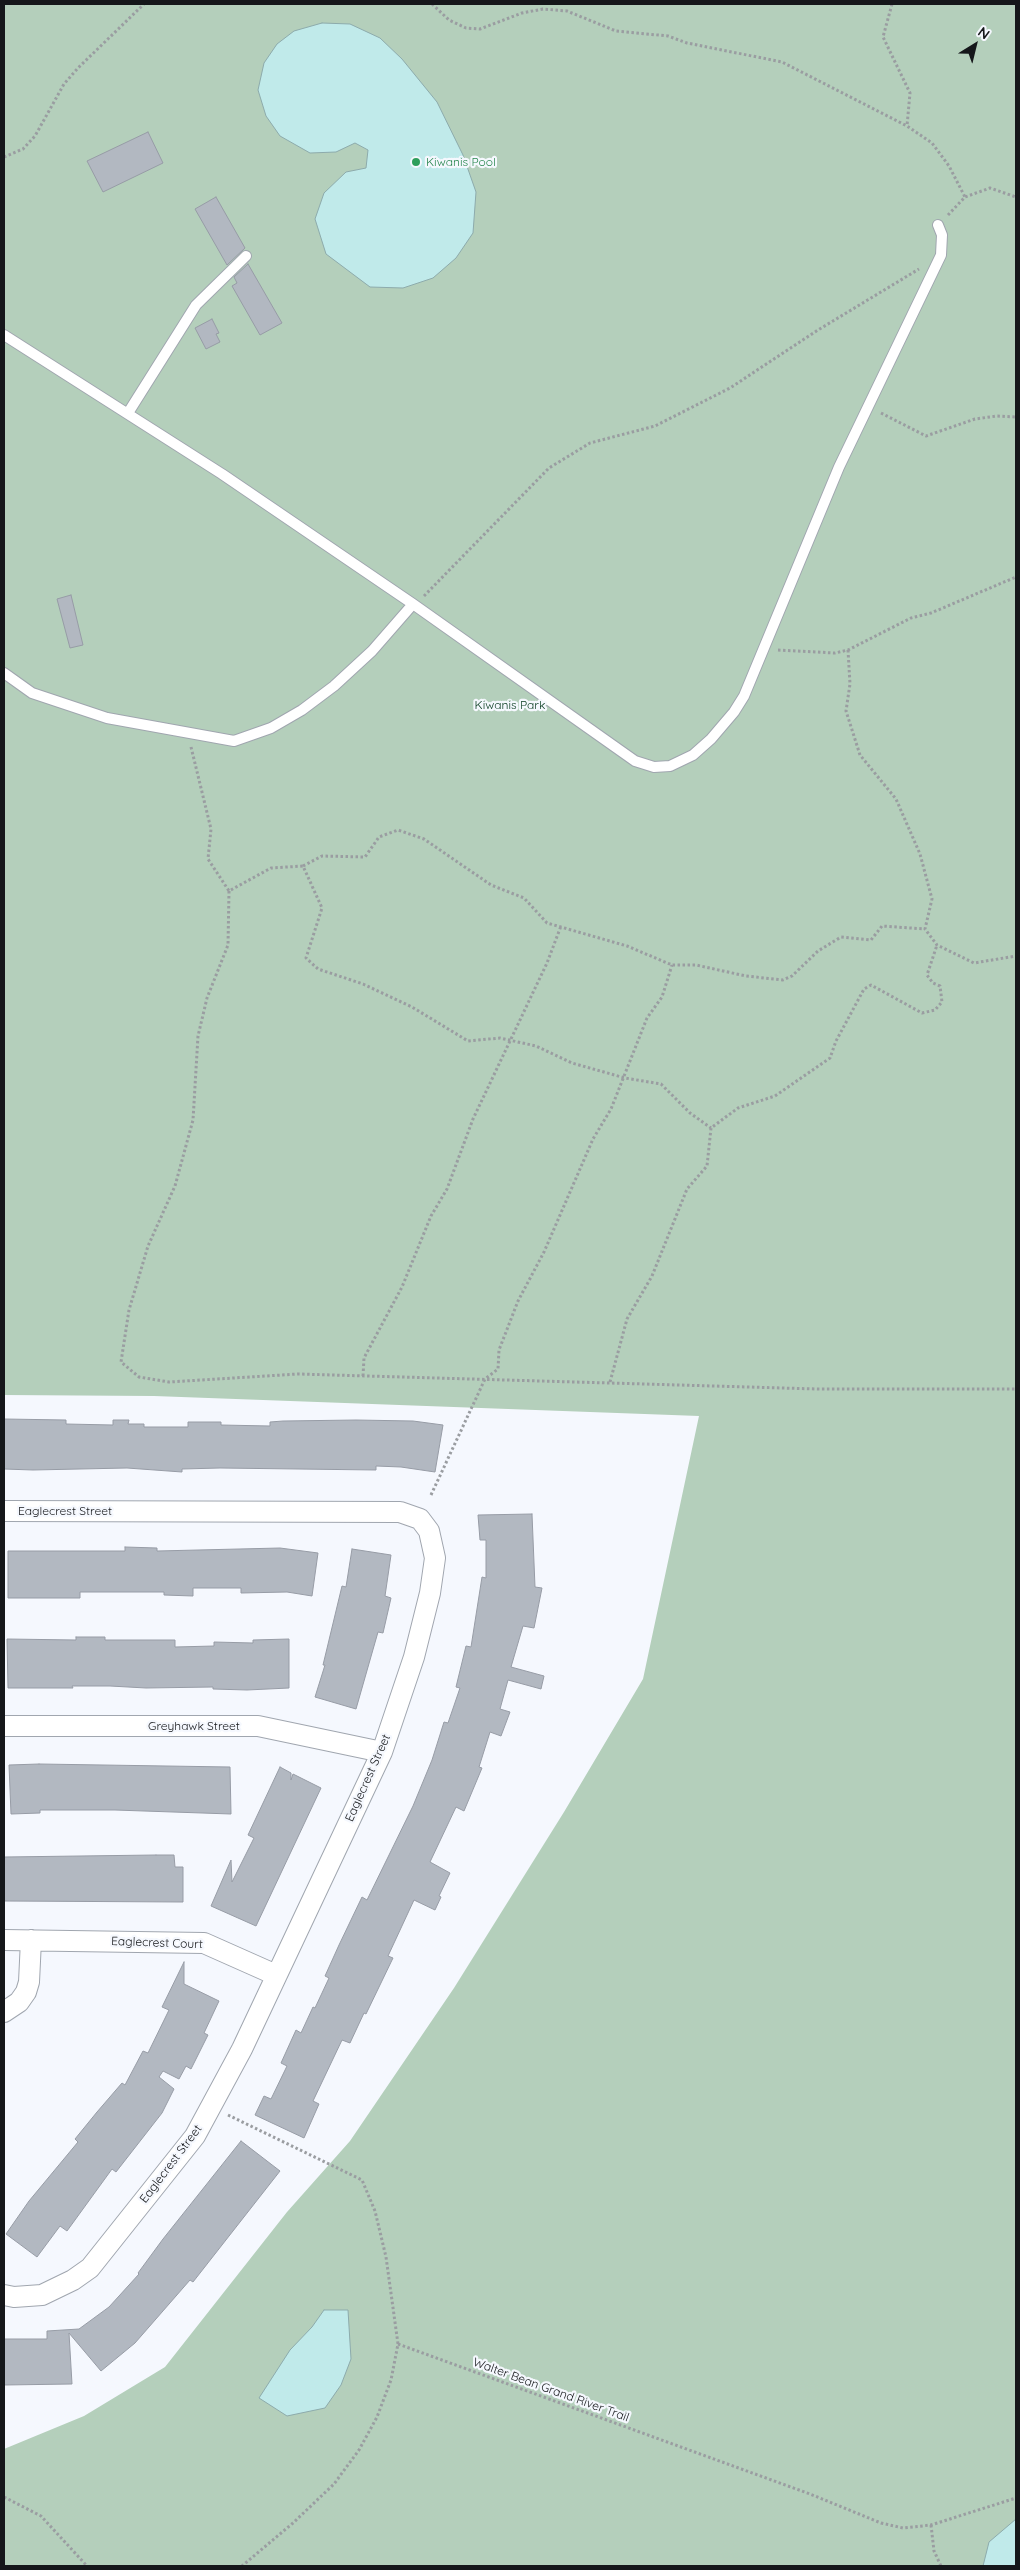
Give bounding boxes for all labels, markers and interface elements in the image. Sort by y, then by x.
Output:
north arrow [950,20,1000,70]
text: N [974,23,993,43]
place label: Kiwanis Pool [426,155,496,169]
marker: Kiwanis Pool [410,156,422,168]
park label: Kiwanis Park [475,698,545,712]
street label: Eaglecrest Street [18,1504,112,1518]
street label: Greyhawk Street [148,1719,240,1733]
street label: Eaglecrest Street [342,1732,394,1824]
street label: Eaglecrest Court [111,1934,203,1952]
street label: Eaglecrest Street [137,2122,205,2206]
street label: Walter Bean Grand River Trail [471,2355,631,2425]

